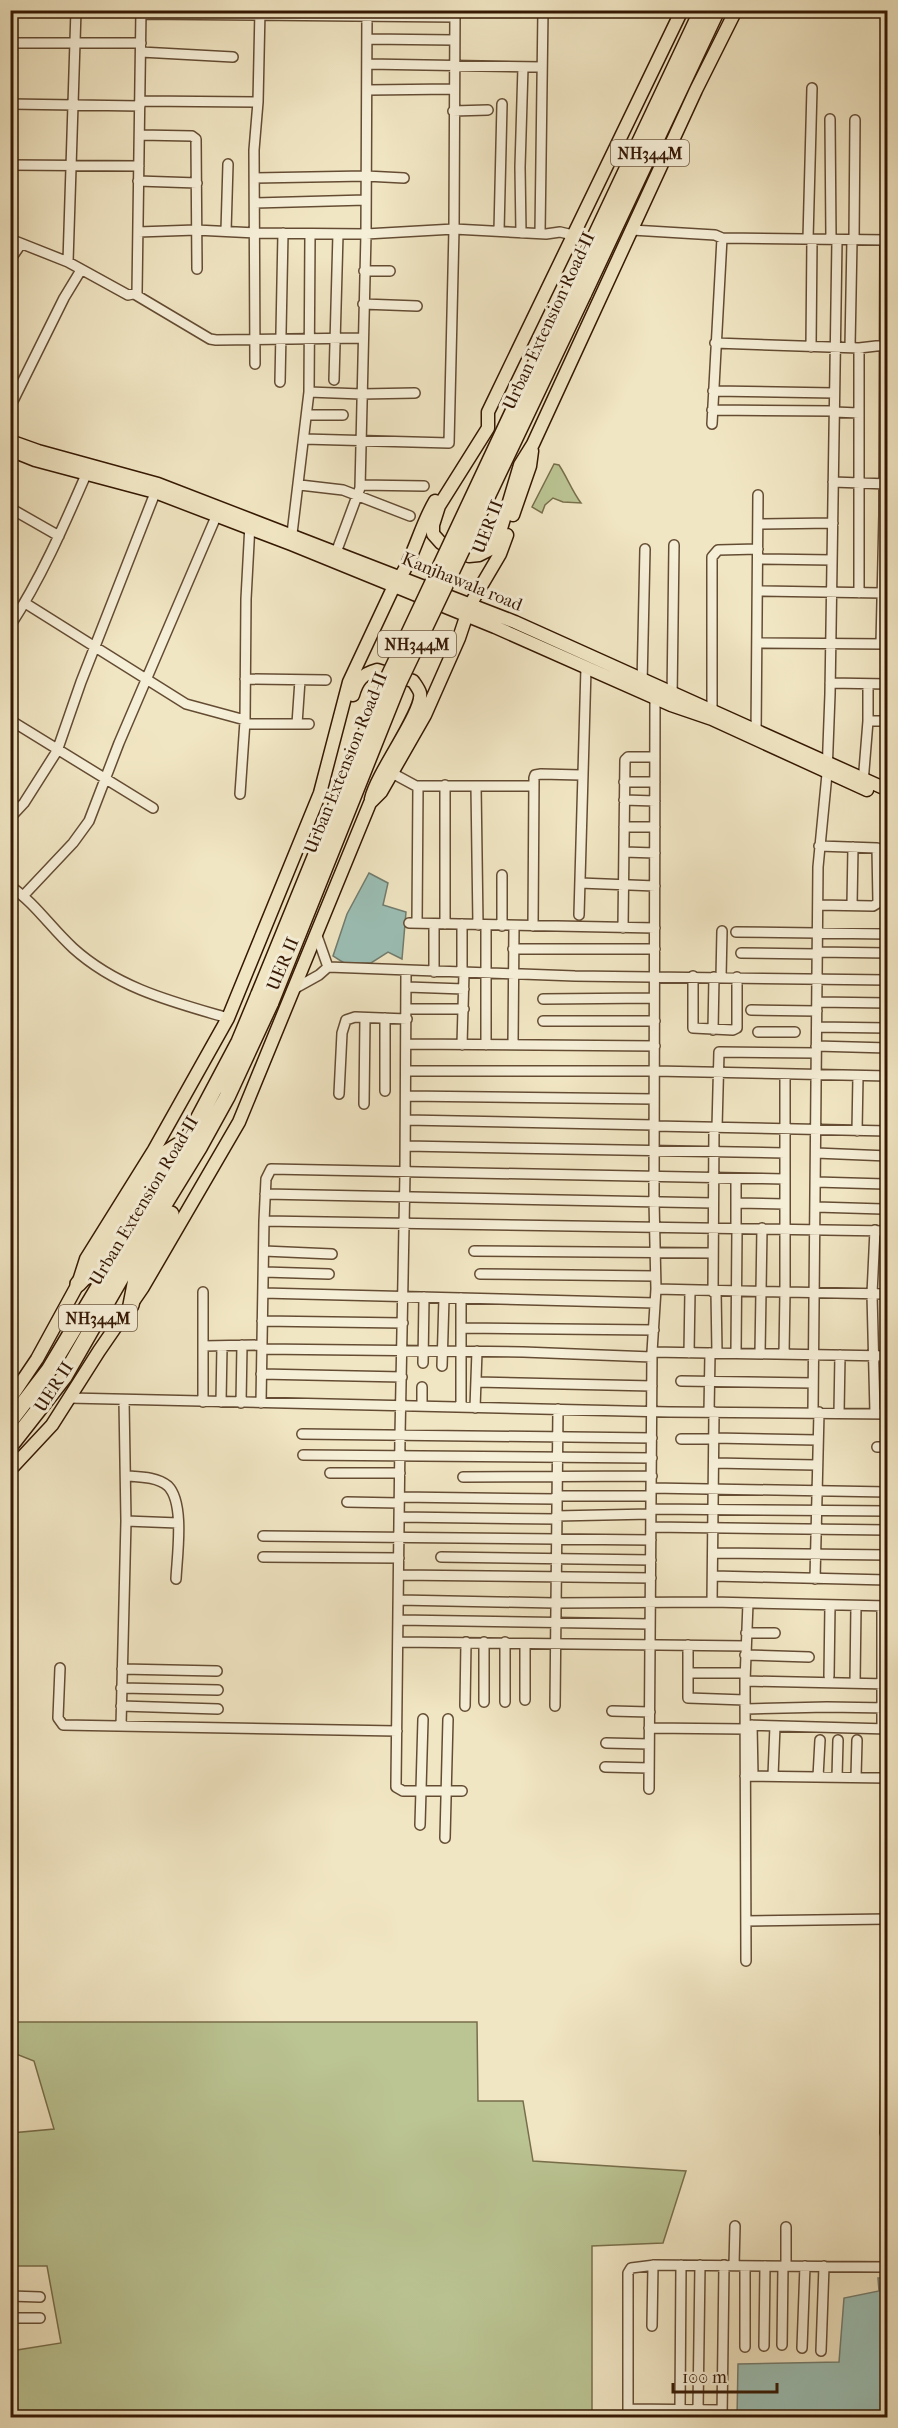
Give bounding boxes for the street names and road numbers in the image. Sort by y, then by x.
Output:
road number: NH344M [611,140,689,166]
street label: Urban Extension Road-II [499,229,599,413]
street label: UER II [468,497,508,557]
street label: Kanjhawala road [399,548,525,616]
road number: NH344M [378,631,456,657]
street label: Urban Extension Road-II [300,669,392,857]
street label: UER II [262,934,304,994]
street label: Urban Extension Road-II [85,1113,203,1289]
road number: NH344M [59,1305,137,1331]
street label: UER II [30,1358,78,1416]

